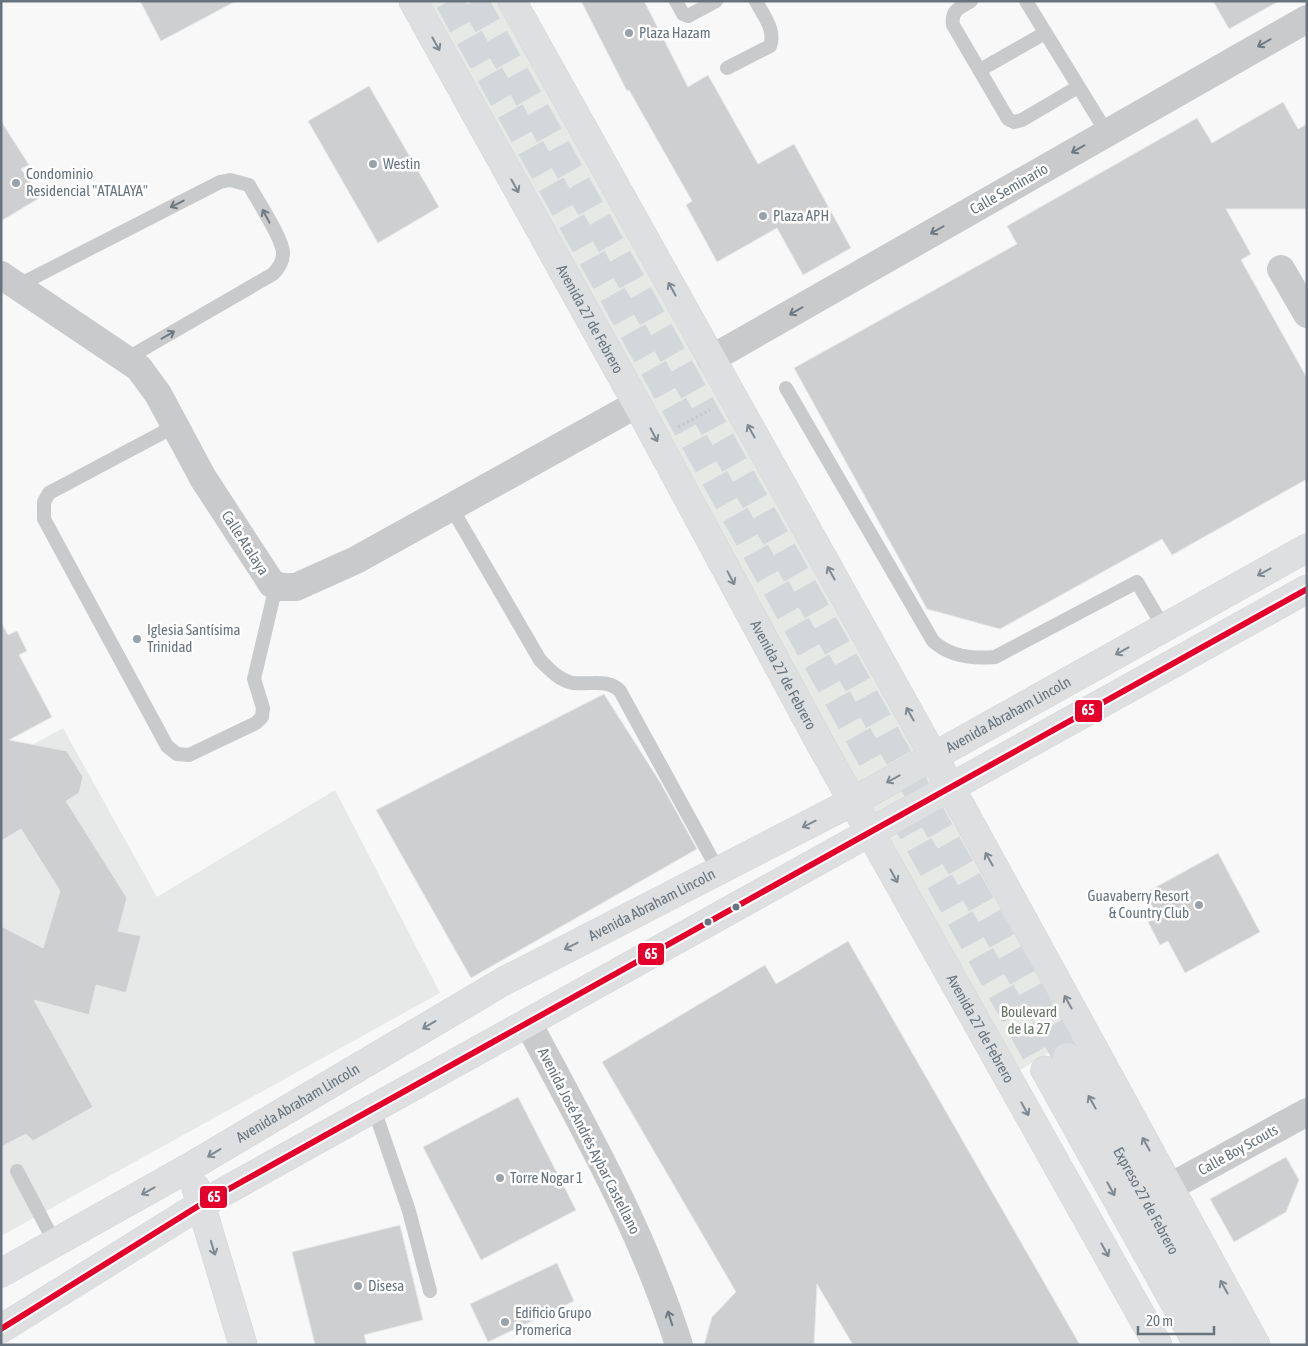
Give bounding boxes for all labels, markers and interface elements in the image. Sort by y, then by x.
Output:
place label: Plaza Hazam [639,24,711,41]
marker: Plaza Hazam [623,27,635,39]
one-way arrow [432,36,442,50]
one-way arrow [1258,38,1272,48]
one-way arrow [1071,145,1085,155]
place label: Westin [383,155,421,172]
marker: Westin [367,158,379,170]
street label: Calle Seminario [967,159,1051,218]
place label: Condominio Residencial "ATALAYA" [26,165,148,199]
marker: Condominio Residencial "ATALAYA" [10,177,22,189]
one-way arrow [511,178,521,192]
one-way arrow [169,199,184,209]
place label: Plaza APH [773,207,829,224]
one-way arrow [261,209,270,224]
marker: Plaza APH [757,210,769,222]
one-way arrow [929,225,944,235]
street label: Avenida 27 de Febrero [553,262,627,376]
one-way arrow [667,282,676,297]
one-way arrow [789,306,803,316]
one-way arrow [160,329,175,339]
one-way arrow [746,424,756,438]
one-way arrow [650,427,659,442]
street label: Calle Atalaya [218,507,272,578]
one-way arrow [826,565,836,580]
one-way arrow [1257,567,1272,577]
one-way arrow [727,570,736,585]
street label: Avenida 27 de Febrero [747,617,820,732]
place label: Iglesia Santísima Trinidad [147,621,241,655]
marker: Iglesia Santísima Trinidad [131,633,143,645]
one-way arrow [1116,647,1130,657]
street label: Avenida Abraham Lincoln [943,673,1073,756]
line badge: 65 [1074,699,1103,723]
text: 65 [1081,702,1095,718]
one-way arrow [905,708,915,722]
one-way arrow [886,774,901,784]
one-way arrow [802,820,817,829]
one-way arrow [984,853,994,867]
street label: Avenida Abraham Lincoln [585,865,718,944]
one-way arrow [890,868,899,883]
place label: Guavaberry Resort & Country Club [1088,887,1189,921]
marker: Guavaberry Resort & Country Club [1193,899,1205,911]
unlabelled marker [731,902,741,912]
unlabelled marker [703,917,713,927]
one-way arrow [564,942,579,951]
line badge: 65 [637,942,665,966]
text: 65 [644,946,658,962]
street label: Avenida 27 de Febrero [944,971,1018,1086]
one-way arrow [1062,995,1072,1009]
park label: Boulevard de la 27 [1001,1003,1057,1037]
one-way arrow [422,1020,437,1030]
street label: Avenida José Andrés Aybar Castellano [535,1045,644,1237]
street label: Avenida Abraham Lincoln [233,1060,362,1146]
one-way arrow [1087,1095,1097,1110]
one-way arrow [1021,1101,1031,1115]
street label: Calle Boy Scouts [1195,1121,1281,1178]
one-way arrow [1141,1137,1150,1152]
street label: Expreso 27 de Febrero [1110,1144,1183,1257]
one-way arrow [208,1148,222,1158]
place label: Torre Nogar 1 [510,1169,583,1186]
marker: Torre Nogar 1 [494,1172,506,1184]
one-way arrow [1106,1181,1116,1196]
line badge: 65 [199,1185,228,1209]
one-way arrow [140,1186,155,1196]
text: 65 [207,1189,221,1205]
one-way arrow [209,1239,219,1255]
one-way arrow [1101,1243,1111,1257]
place label: Disesa [368,1277,404,1294]
one-way arrow [1219,1279,1229,1294]
marker: Disesa [352,1280,364,1292]
place label: Edificio Grupo Promerica [515,1304,591,1338]
scale bar [1138,1304,1214,1336]
one-way arrow [665,1310,675,1326]
text: 20 m [1146,1312,1173,1329]
marker: Edificio Grupo Promerica [499,1316,511,1328]

